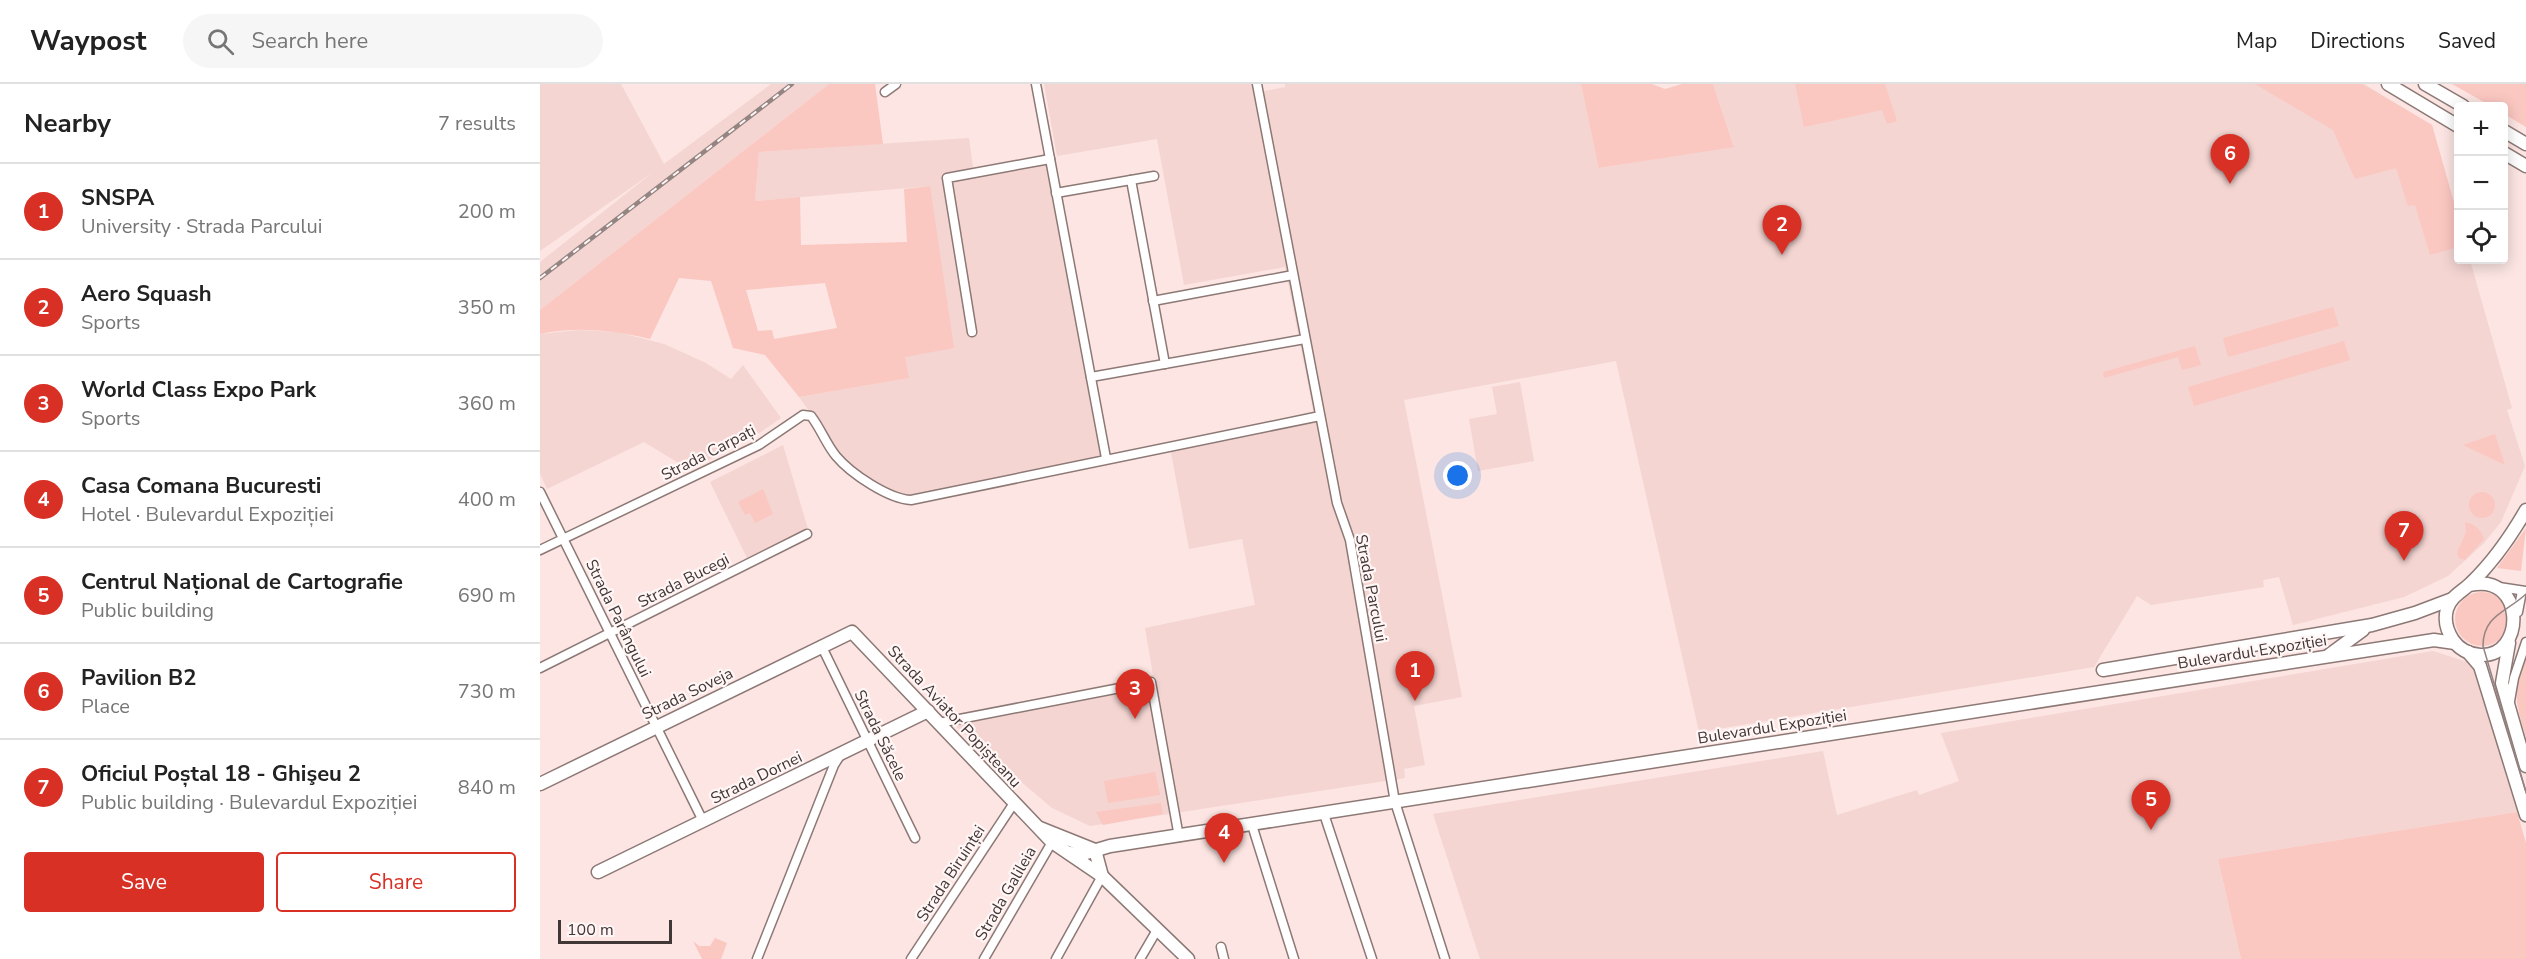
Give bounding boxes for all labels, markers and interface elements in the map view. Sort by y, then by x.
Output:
search box [183,14,603,68]
text: Waypost [30,22,147,60]
icon: search [204,25,237,58]
text: Search here [252,26,368,56]
text: Map [2236,27,2277,55]
text: Directions [2310,27,2405,55]
text: Saved [2438,27,2496,55]
map controls [2454,102,2508,264]
button: + [2454,102,2508,156]
text: Nearby [24,106,111,141]
text: 7 results [438,110,516,137]
pin: 6 [2210,135,2250,184]
button: − [2454,156,2508,210]
text: SNSPA [81,183,154,213]
text: 1 [38,198,50,225]
text: 200 m [458,198,516,225]
pin: 2 [1762,206,1802,255]
button: locate [2454,210,2508,264]
text: University · Strada Parcului [81,213,322,240]
text: Aero Squash [81,279,212,309]
text: 2 [38,294,50,321]
text: 350 m [458,294,516,321]
text: Sports [81,309,140,336]
text: World Class Expo Park [81,375,316,405]
text: 3 [38,390,50,417]
text: 360 m [458,390,516,417]
text: Sports [81,405,140,432]
street label: Strada Carpați [657,420,759,486]
your location [1443,461,1472,490]
text: Casa Comana Bucuresti [81,471,321,501]
text: 4 [38,486,50,513]
text: 400 m [458,486,516,513]
text: Hotel · Bulevardul Expoziției [81,501,334,528]
pin: 7 [2384,512,2424,561]
street label: Strada Parcului [1350,533,1392,644]
street label: Strada Bucegi [634,548,733,613]
street label: Strada Parângului [580,556,656,681]
text: Centrul Național de Cartografie [81,567,403,597]
text: 5 [38,582,50,609]
text: 690 m [458,582,516,609]
text: Public building [81,597,214,624]
street label: Bulevardul Expoziției [2176,629,2328,675]
street label: Strada Aviator Popișteanu [882,641,1026,793]
pin: 1 [1396,652,1434,701]
street label: Strada Soveja [638,662,737,725]
text: Pavilion B2 [81,663,196,693]
pin: 3 [1116,670,1154,719]
text: 6 [38,678,50,705]
text: 730 m [458,678,516,705]
street label: Strada Săcele [849,686,912,785]
text: Place [81,693,130,720]
street label: Bulevardul Expoziției [1696,704,1848,750]
street label: Strada Dornei [707,746,806,810]
text: Oficiul Poștal 18 - Ghişeu 2 [81,759,361,789]
text: 7 [38,774,50,801]
text: 840 m [458,774,516,801]
pin: 5 [2132,780,2170,830]
text: Public building · Bulevardul Expoziției [81,789,417,816]
pin: 4 [1204,814,1244,863]
street label: Strada Biruinței [911,821,990,926]
street label: Strada Galileia [970,842,1042,945]
button: Save [24,852,264,912]
button: Share [276,852,516,912]
scale bar [558,917,672,944]
text: 100 m [567,919,614,941]

